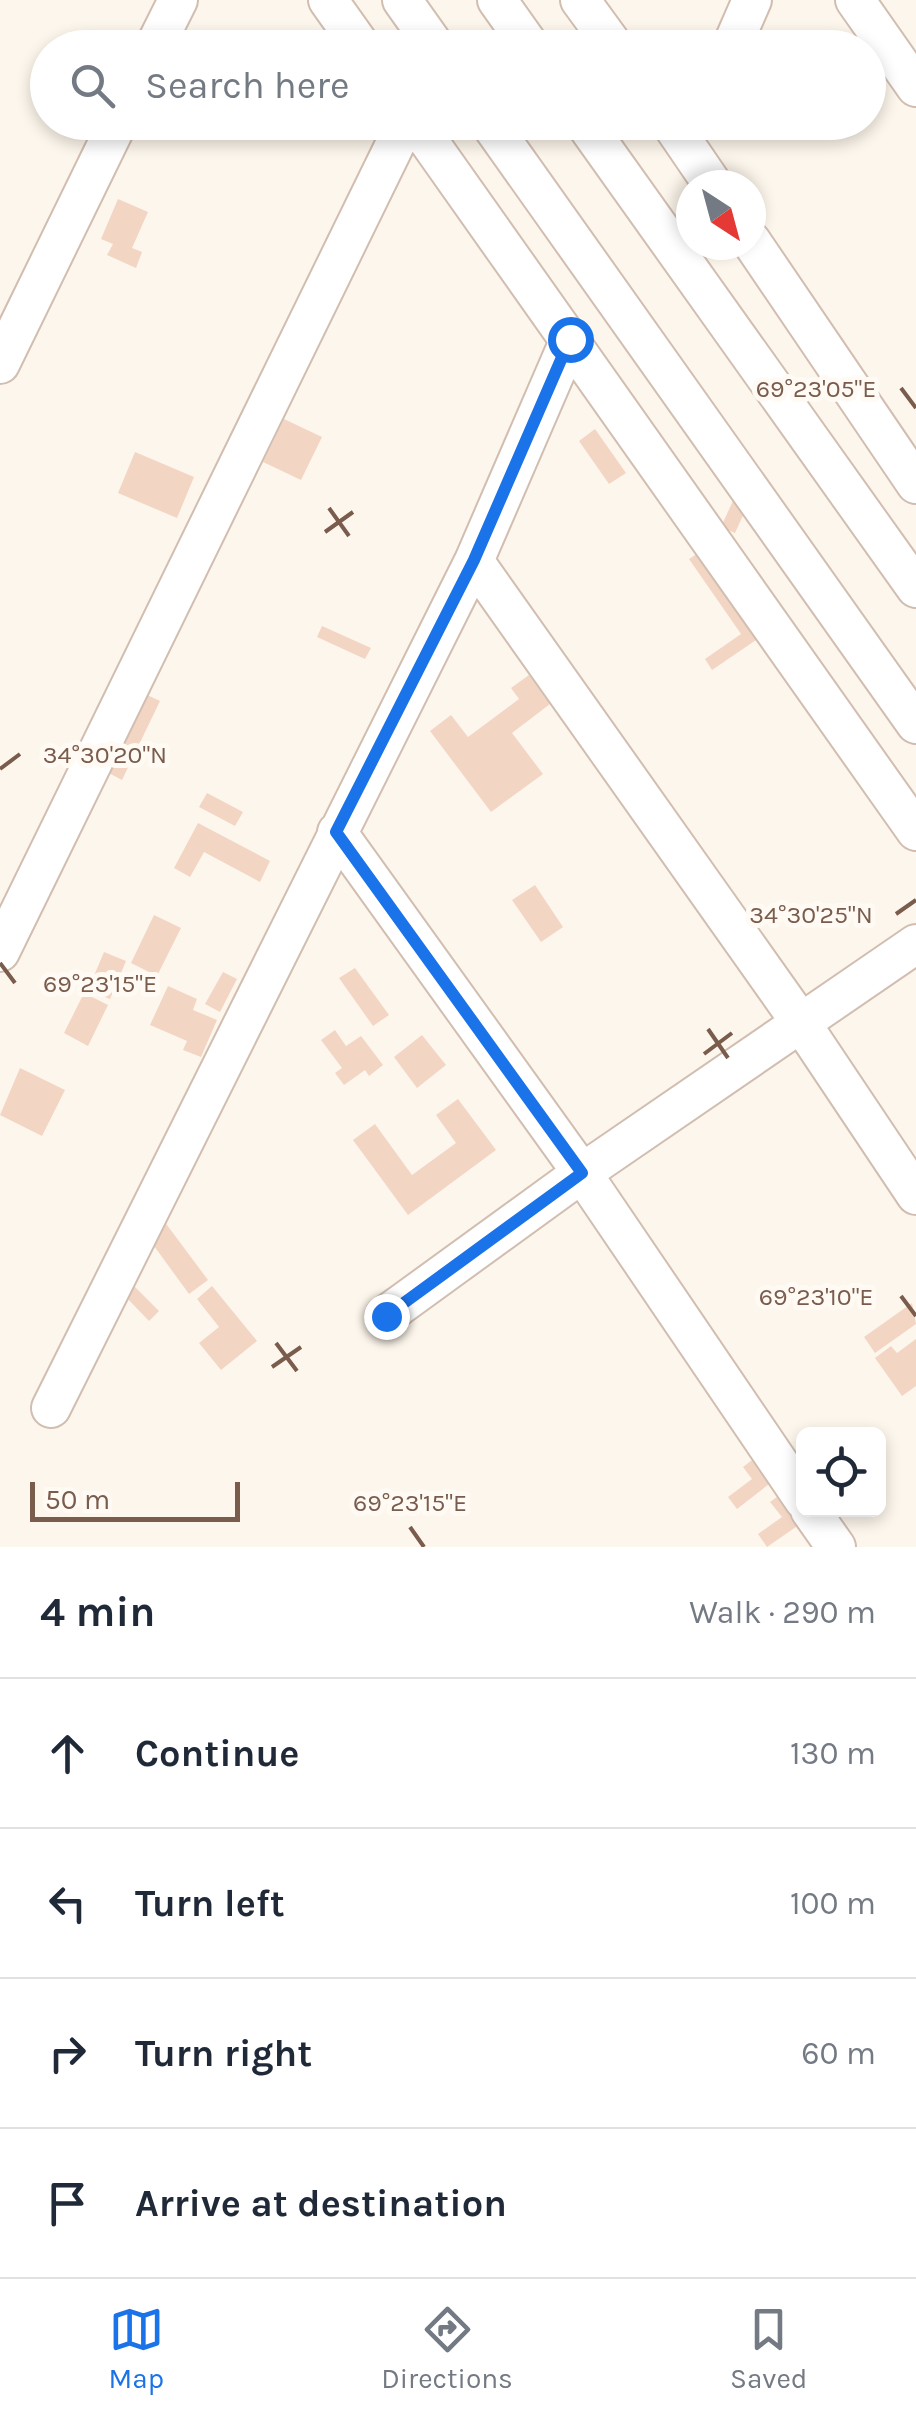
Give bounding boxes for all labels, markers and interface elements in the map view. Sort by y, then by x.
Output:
search box [30,30,886,140]
icon: search [65,58,120,113]
text: Search here [145,63,349,108]
north arrow [676,170,766,260]
route start [548,317,594,363]
text: 69°23'05"E [756,374,876,403]
text: 34°30'20"N [43,740,167,769]
text: 34°30'25"N [749,900,873,929]
text: 69°23'15"E [43,969,157,998]
text: 69°23'10"E [759,1282,873,1311]
route end [364,1294,410,1340]
map controls [796,1427,886,1517]
button: locate [796,1427,886,1517]
scale bar [30,1477,240,1522]
text: 50 m [45,1483,110,1516]
text: 69°23'15"E [353,1488,467,1517]
text: 4 min [40,1587,155,1637]
text: Walk · 290 m [689,1594,876,1631]
icon: ahead [40,1726,95,1781]
text: Continue [135,1731,299,1776]
text: 130 m [790,1735,876,1772]
icon: left [40,1876,95,1931]
text: Turn left [135,1881,285,1926]
text: 100 m [790,1885,876,1922]
icon: right [40,2026,95,2081]
text: Turn right [135,2031,312,2076]
text: 60 m [801,2035,876,2072]
icon: arrive [40,2176,95,2231]
text: Arrive at destination [135,2181,507,2226]
tab: Map [109,2302,164,2395]
tab: Directions [381,2302,513,2395]
tab: Saved [730,2302,807,2395]

